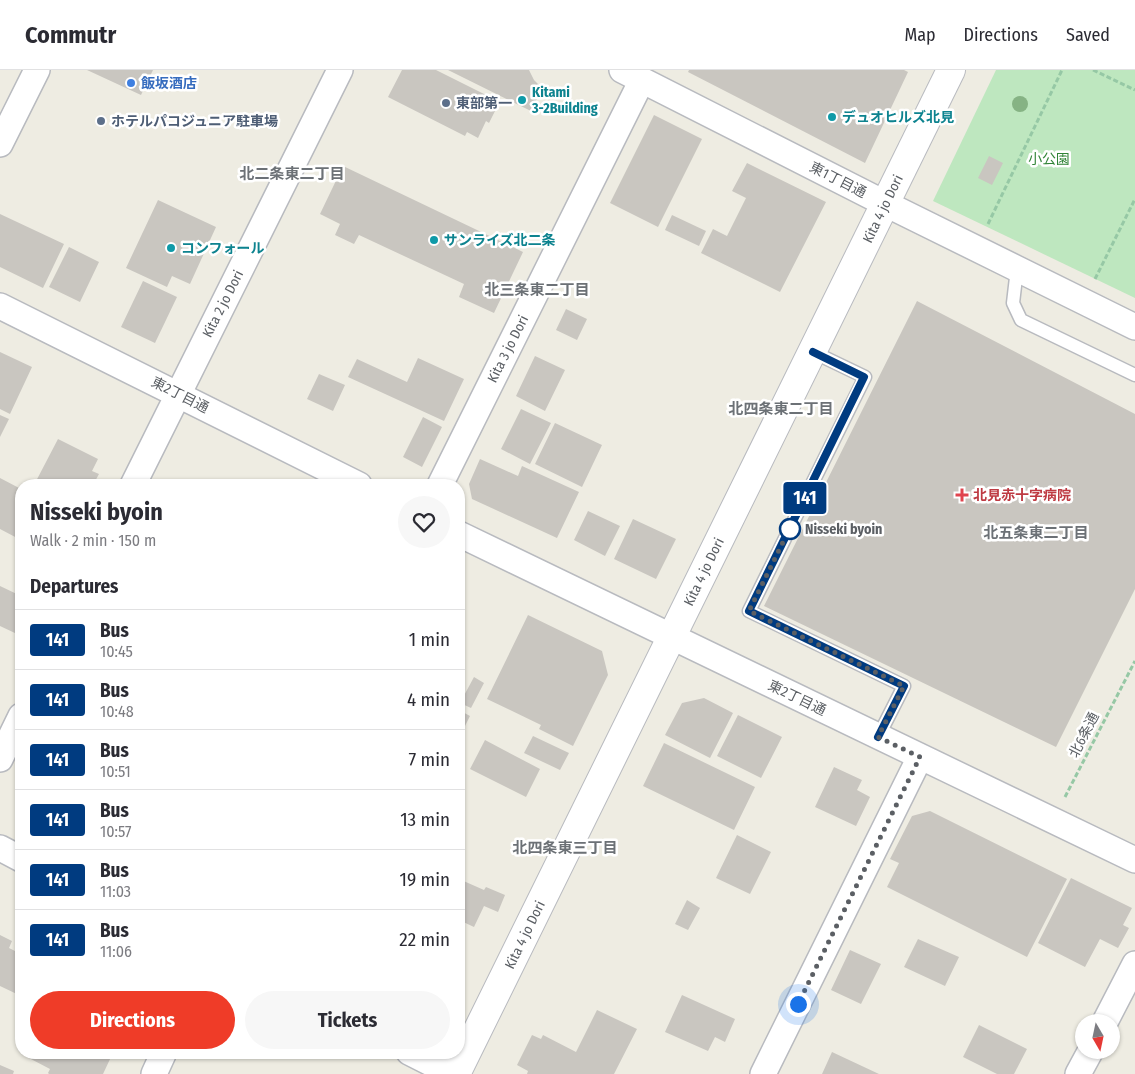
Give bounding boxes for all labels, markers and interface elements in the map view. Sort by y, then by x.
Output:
text: Commutr [25,21,116,49]
text: Map [904,24,936,46]
text: Directions [964,24,1038,46]
text: Saved [1066,24,1110,46]
place label: 飯坂酒店 [141,75,197,92]
marker: 飯坂酒店 [125,77,137,89]
place label: Kitami 3-2Building [531,84,598,117]
marker: Kitami 3-2Building [516,94,528,106]
place label: 東部第一 [456,95,512,112]
marker: 東部第一 [440,97,452,109]
place label: デュオヒルズ北見 [842,109,954,126]
marker: デュオヒルズ北見 [826,111,838,123]
place label: ホテルパコジュニア駐車場 [111,113,278,130]
marker: ホテルパコジュニア駐車場 [95,115,107,127]
park label: 小公園 [1028,151,1070,168]
street label: 東1丁目通 [807,158,869,202]
district label: 北二条東二丁目 [239,165,345,183]
street label: Kita 4 jo Dori [859,172,907,246]
place label: サンライズ北二条 [444,232,556,249]
marker: サンライズ北二条 [428,234,440,246]
place label: コンフォール [181,240,265,257]
marker: コンフォール [165,242,177,254]
street label: Kita 2 jo Dori [199,268,247,340]
district label: 北三条東二丁目 [484,281,590,299]
street label: Kita 3 jo Dori [484,313,532,385]
street label: 東2丁目通 [148,373,212,417]
district label: 北四条東二丁目 [728,400,834,418]
line badge: 141 [776,482,834,514]
text: 141 [793,487,817,509]
place label: 北見赤十字病院 [973,487,1071,504]
marker: 北見赤十字病院 [955,488,969,502]
button: heart [398,496,450,548]
text: Nisseki byoin [30,498,163,526]
marker: Nisseki byoin [779,518,801,540]
place label: Nisseki byoin [805,521,882,538]
district label: 北五条東二丁目 [983,524,1089,542]
text: Walk · 2 min · 150 m [30,531,156,550]
street label: Kita 4 jo Dori [680,535,728,609]
text: Departures [30,575,118,598]
text: Bus [100,619,129,642]
text: 1 min [409,628,450,651]
text: 141 [46,629,69,651]
text: 10:45 [100,642,133,661]
street label: 東2丁目通 [765,677,829,719]
text: Bus [100,679,129,702]
text: 4 min [407,688,450,711]
text: 141 [46,689,69,711]
text: 10:48 [100,702,134,721]
street label: 北6条通 [1065,709,1103,761]
text: Bus [100,739,129,762]
text: 7 min [408,748,450,771]
text: 141 [46,749,69,771]
text: 10:51 [100,762,131,781]
text: Bus [100,799,129,822]
text: 13 min [400,808,450,831]
text: 141 [46,809,69,831]
text: 10:57 [100,822,132,841]
district label: 北四条東三丁目 [512,839,618,857]
text: Bus [100,859,129,882]
text: 19 min [399,868,450,891]
text: 141 [46,869,69,891]
text: 11:03 [100,882,131,901]
street label: Kita 4 jo Dori [501,898,549,972]
text: Bus [100,919,129,942]
text: 22 min [399,928,450,951]
text: 141 [46,929,69,951]
text: 11:06 [100,942,132,961]
button: Directions [30,991,235,1049]
button: Tickets [245,991,450,1049]
your location [786,992,811,1017]
north arrow [1075,1014,1120,1059]
map controls [1075,1014,1120,1059]

